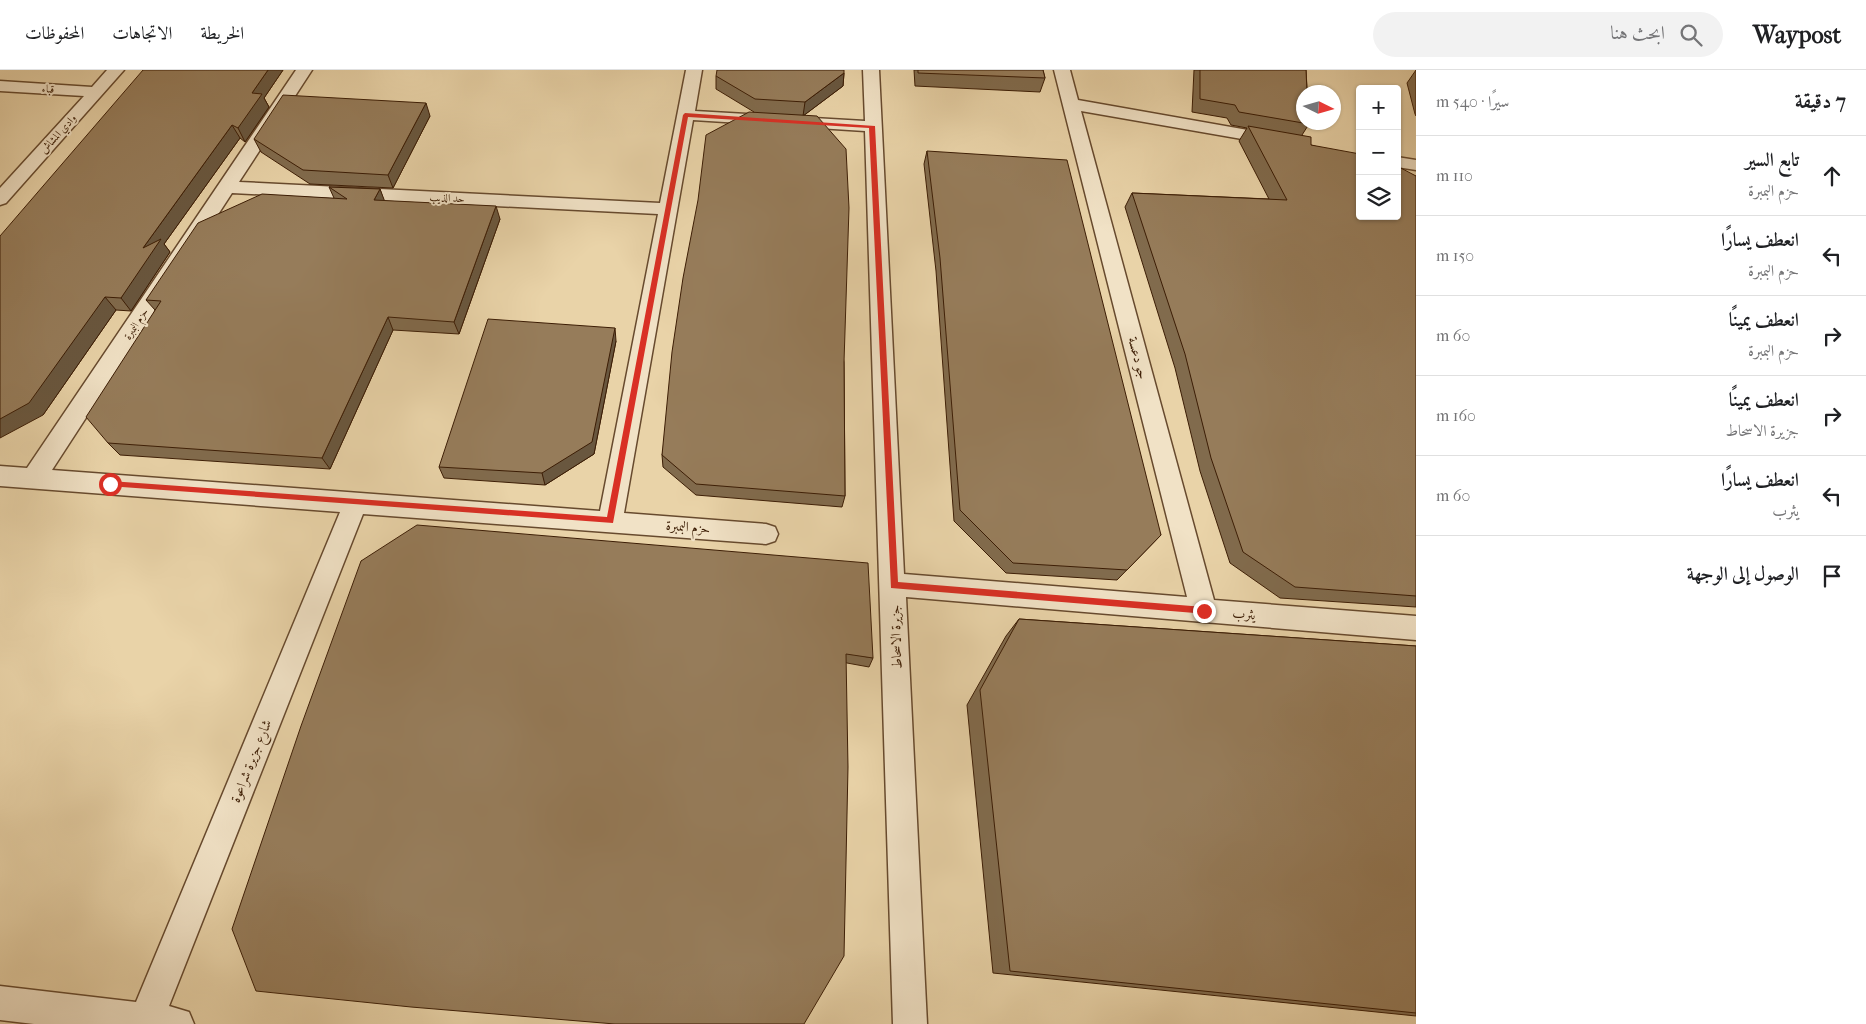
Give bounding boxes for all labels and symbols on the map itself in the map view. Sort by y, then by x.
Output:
street label: قباء [41,82,55,96]
north arrow [1296,85,1341,130]
street label: وادي المشاش [37,112,81,158]
street label: حد الذيب [429,191,465,206]
street label: حزم البمبرة [121,306,154,344]
street label: جو دعسة [1124,335,1152,381]
route start [99,473,122,496]
street label: حزم البمبرة [665,517,711,541]
route end [1193,600,1216,623]
street label: جزيرة الاسحاط [886,605,906,669]
street label: يثرب [1232,605,1258,624]
street label: شارع جزيرة شراعوة [227,717,278,806]

